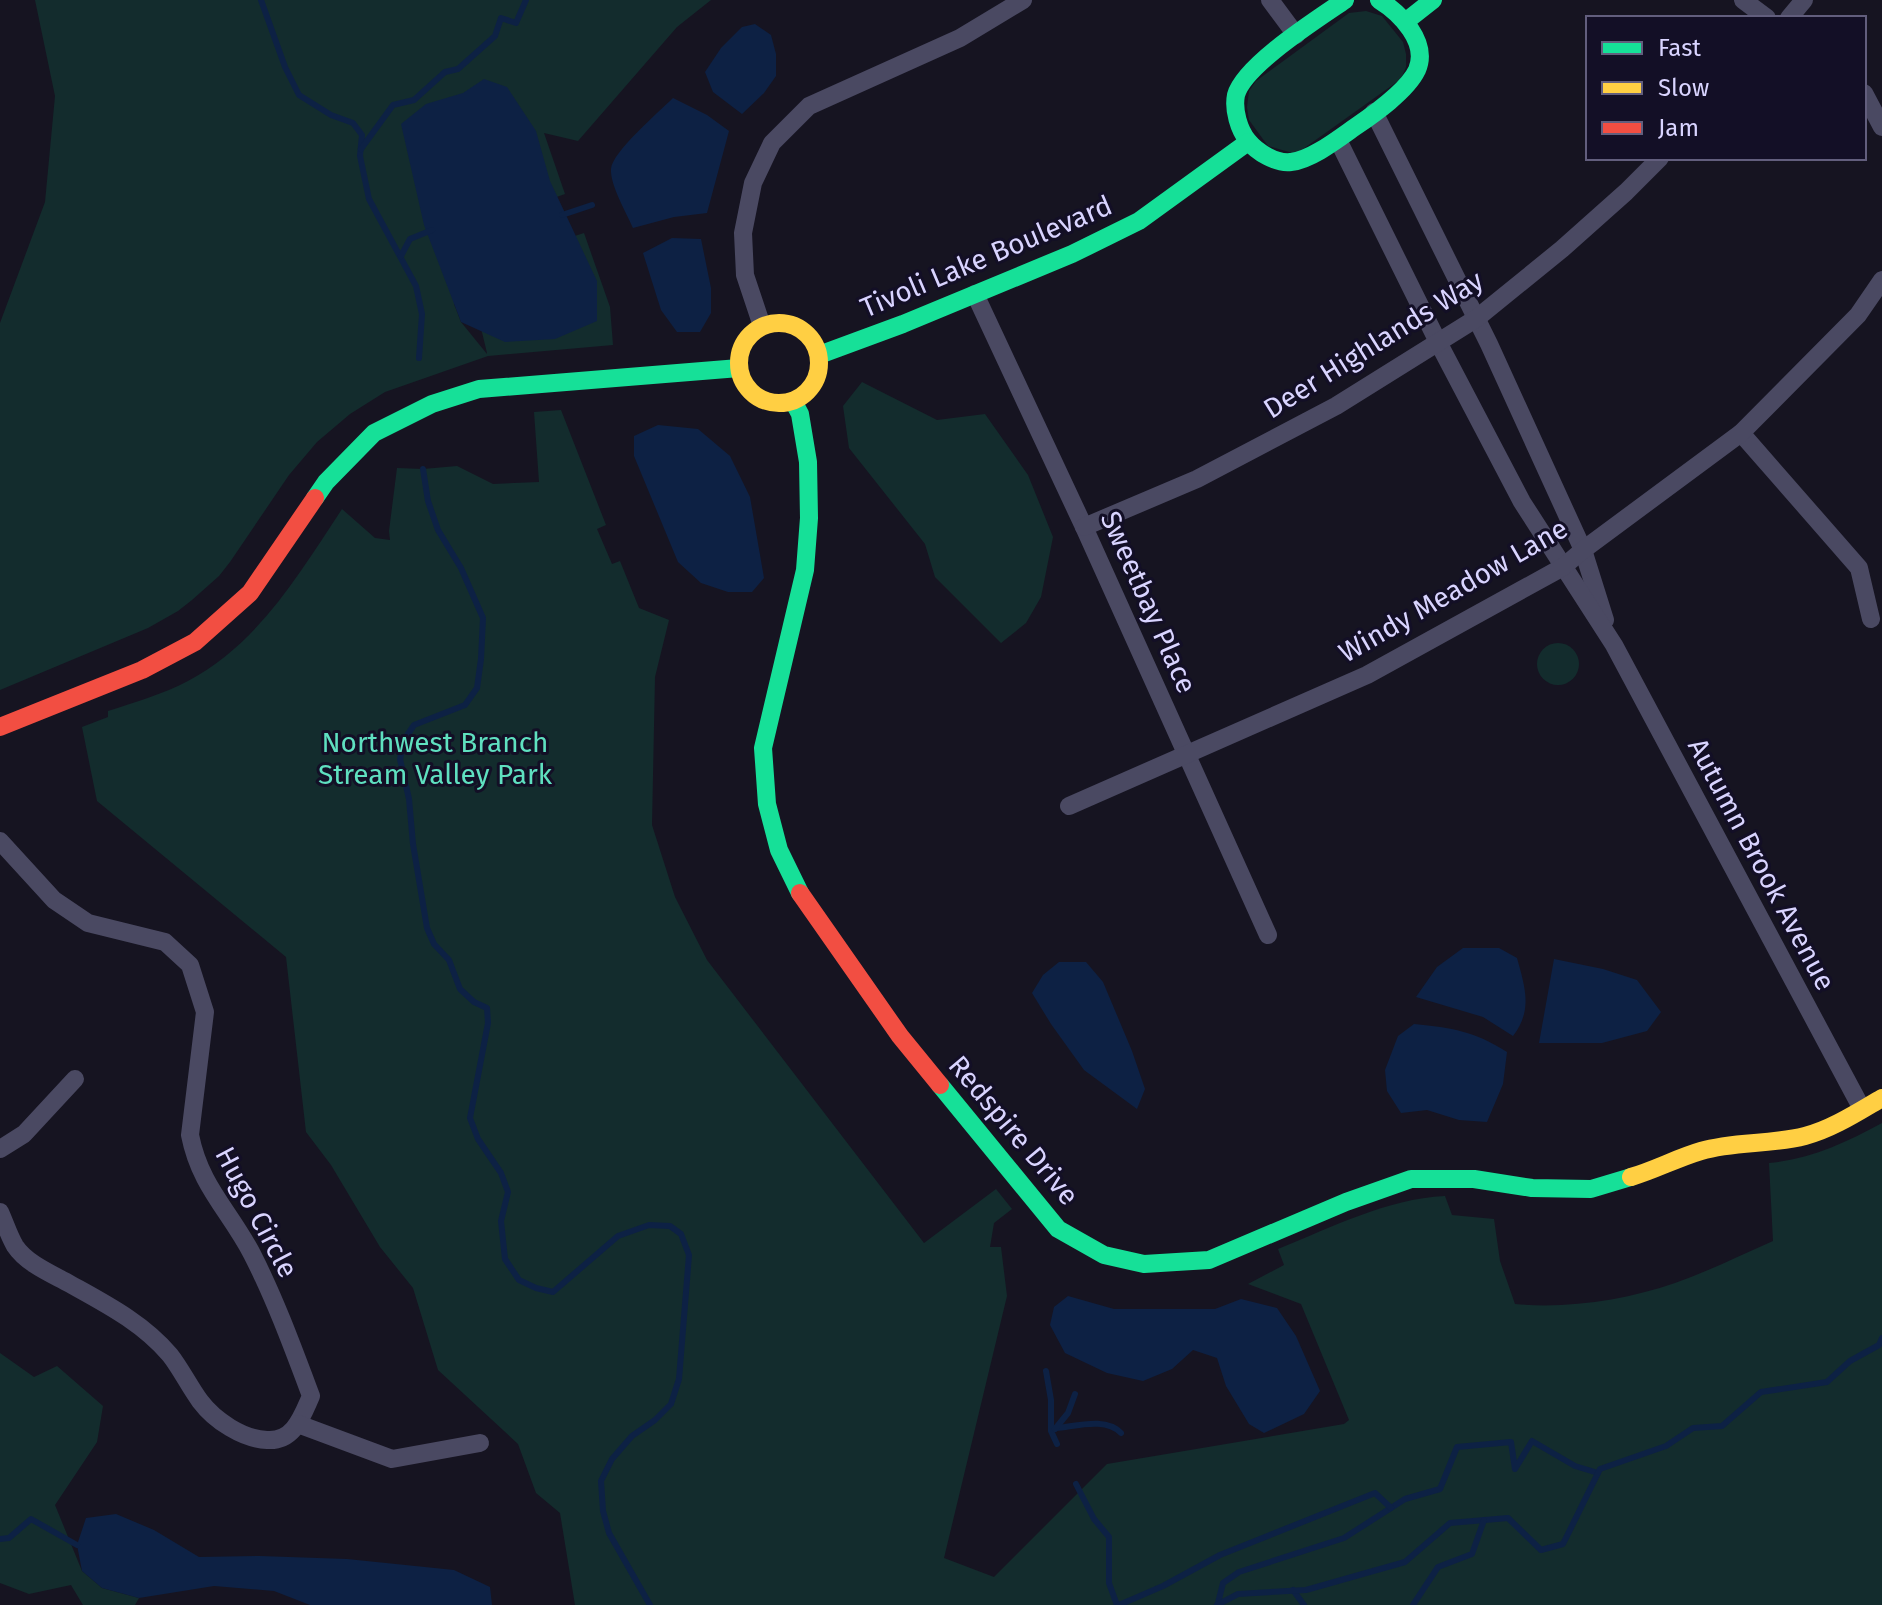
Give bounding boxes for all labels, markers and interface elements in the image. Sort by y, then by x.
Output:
legend [1586,16,1866,160]
text: Fast [1658,34,1701,62]
text: Slow [1658,74,1709,102]
text: Jam [1658,114,1699,142]
street label: Tivoli Lake Boulevard [856,189,1117,324]
street label: Deer Highlands Way [1257,263,1489,425]
street label: Sweetbay Place [1094,506,1203,698]
street label: Windy Meadow Lane [1333,512,1573,669]
park label: Northwest Branch Stream Valley Park [318,726,553,791]
street label: Autumn Brook Avenue [1681,732,1842,996]
street label: Redspire Drive [942,1049,1086,1212]
street label: Hugo Circle [208,1141,305,1283]

